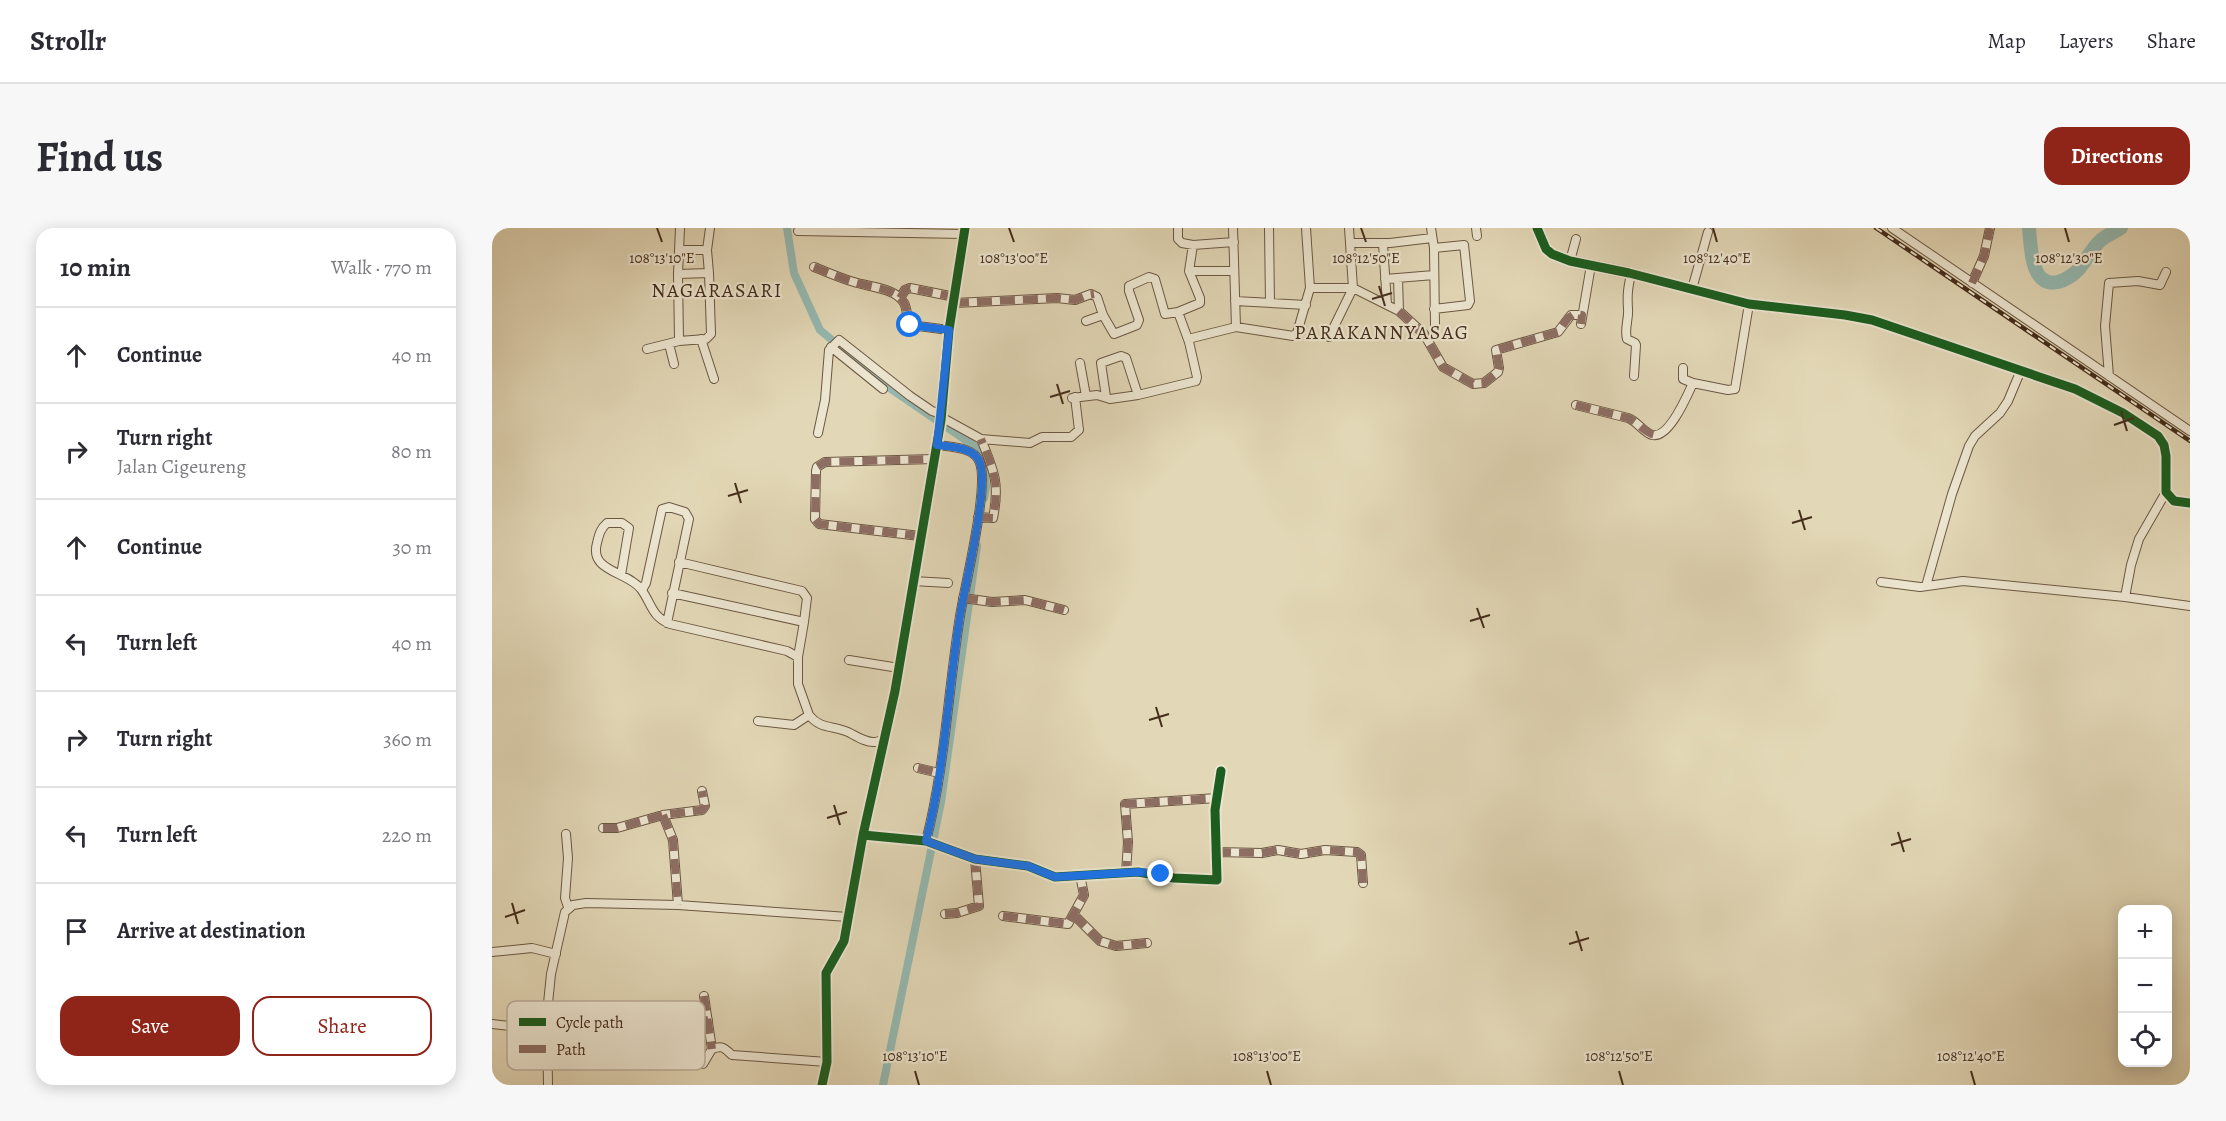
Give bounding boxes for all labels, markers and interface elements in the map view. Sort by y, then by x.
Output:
text: Strollr [30,22,106,60]
text: Map [1987,27,2026,55]
text: Layers [2059,27,2114,55]
text: Share [2147,27,2196,55]
button: Directions [2044,127,2190,185]
text: Find us [36,128,163,185]
text: 108°13'10"E [629,248,695,268]
text: 108°13'00"E [980,248,1048,268]
text: 108°12'50"E [1332,248,1400,268]
text: 108°12'40"E [1683,248,1751,268]
text: 108°12'30"E [2035,248,2103,268]
text: 10 min [60,250,131,285]
text: Walk · 770 m [331,254,432,281]
district label: NAGARASARI [651,277,783,304]
route start [896,311,922,337]
district label: PARAKANNYASAG [1294,319,1470,346]
icon: ahead [60,339,93,372]
text: Continue [117,340,202,370]
text: 40 m [392,342,432,369]
text: Turn right [117,423,213,453]
icon: right [60,435,93,468]
text: 80 m [391,438,432,465]
text: Jalan Cigeureng [117,453,246,480]
icon: ahead [60,531,93,564]
text: Continue [117,532,202,562]
text: 30 m [392,534,432,561]
icon: left [60,627,93,660]
text: Turn left [117,628,197,658]
text: 40 m [392,630,432,657]
icon: right [60,723,93,756]
text: Turn right [117,724,213,754]
text: 360 m [383,726,432,753]
icon: left [60,819,93,852]
text: Turn left [117,820,197,850]
text: 220 m [382,822,432,849]
route end [1147,860,1173,886]
map controls [2118,905,2172,1067]
button: + [2118,905,2172,959]
icon: arrive [60,915,93,948]
text: Arrive at destination [117,916,306,946]
button: − [2118,959,2172,1013]
button: Save [60,996,240,1056]
button: Share [252,996,432,1056]
legend [507,1001,705,1070]
text: Cycle path [556,1012,624,1034]
button: locate [2118,1013,2172,1067]
text: Path [556,1039,586,1061]
text: 108°13'10"E [882,1046,948,1066]
text: 108°13'00"E [1233,1046,1301,1066]
text: 108°12'50"E [1585,1046,1653,1066]
text: 108°12'40"E [1937,1046,2005,1066]

